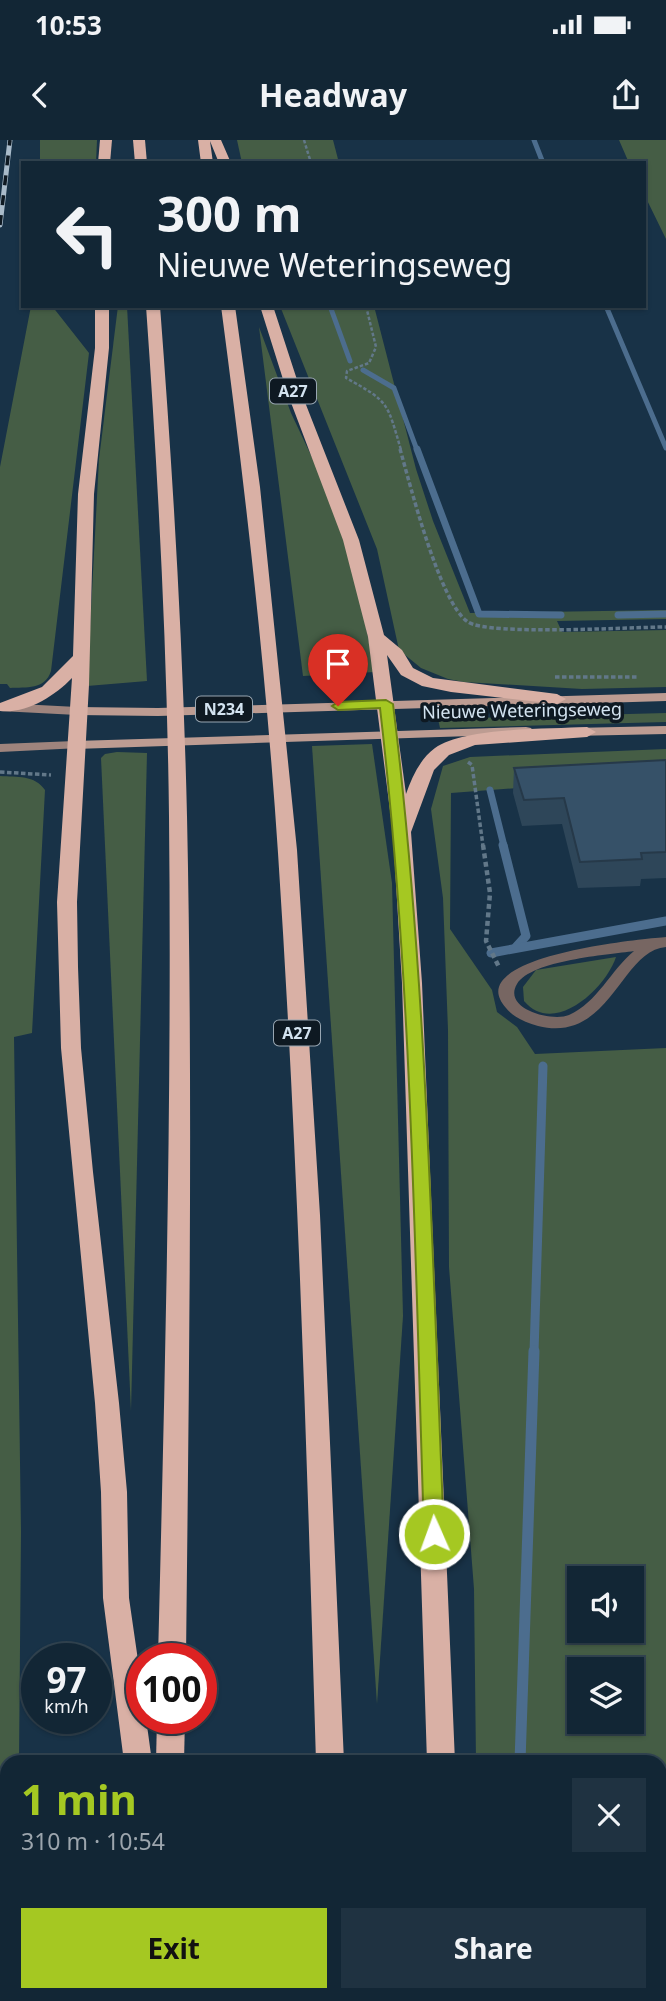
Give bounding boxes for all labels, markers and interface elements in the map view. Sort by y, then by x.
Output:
text: 10:53 [35,7,102,43]
text: Headway [259,73,407,116]
icon: back [21,76,59,114]
icon: share [607,76,645,114]
text: 300 m [157,180,302,246]
icon: left [42,189,133,280]
text: Nieuwe Weteringseweg [157,243,512,286]
road number: A27 [270,378,316,404]
pin [308,634,368,706]
icon: arrive [319,645,357,683]
road number: N234 [196,696,252,722]
street label: Nieuwe Weteringseweg [422,696,622,724]
road number: A27 [274,1020,320,1046]
position arrow [397,1497,471,1571]
map controls [567,1566,644,1734]
button: sound [567,1566,644,1643]
speed limit sign: 100 [126,1643,217,1734]
text: 97 [46,1656,87,1703]
button: layers [567,1657,644,1734]
text: km/h [44,1694,89,1718]
text: 1 min [21,1770,137,1827]
button: close [572,1778,646,1852]
text: 310 m · 10:54 [21,1825,165,1857]
button: Exit [21,1908,327,1988]
button: Share [341,1908,646,1988]

